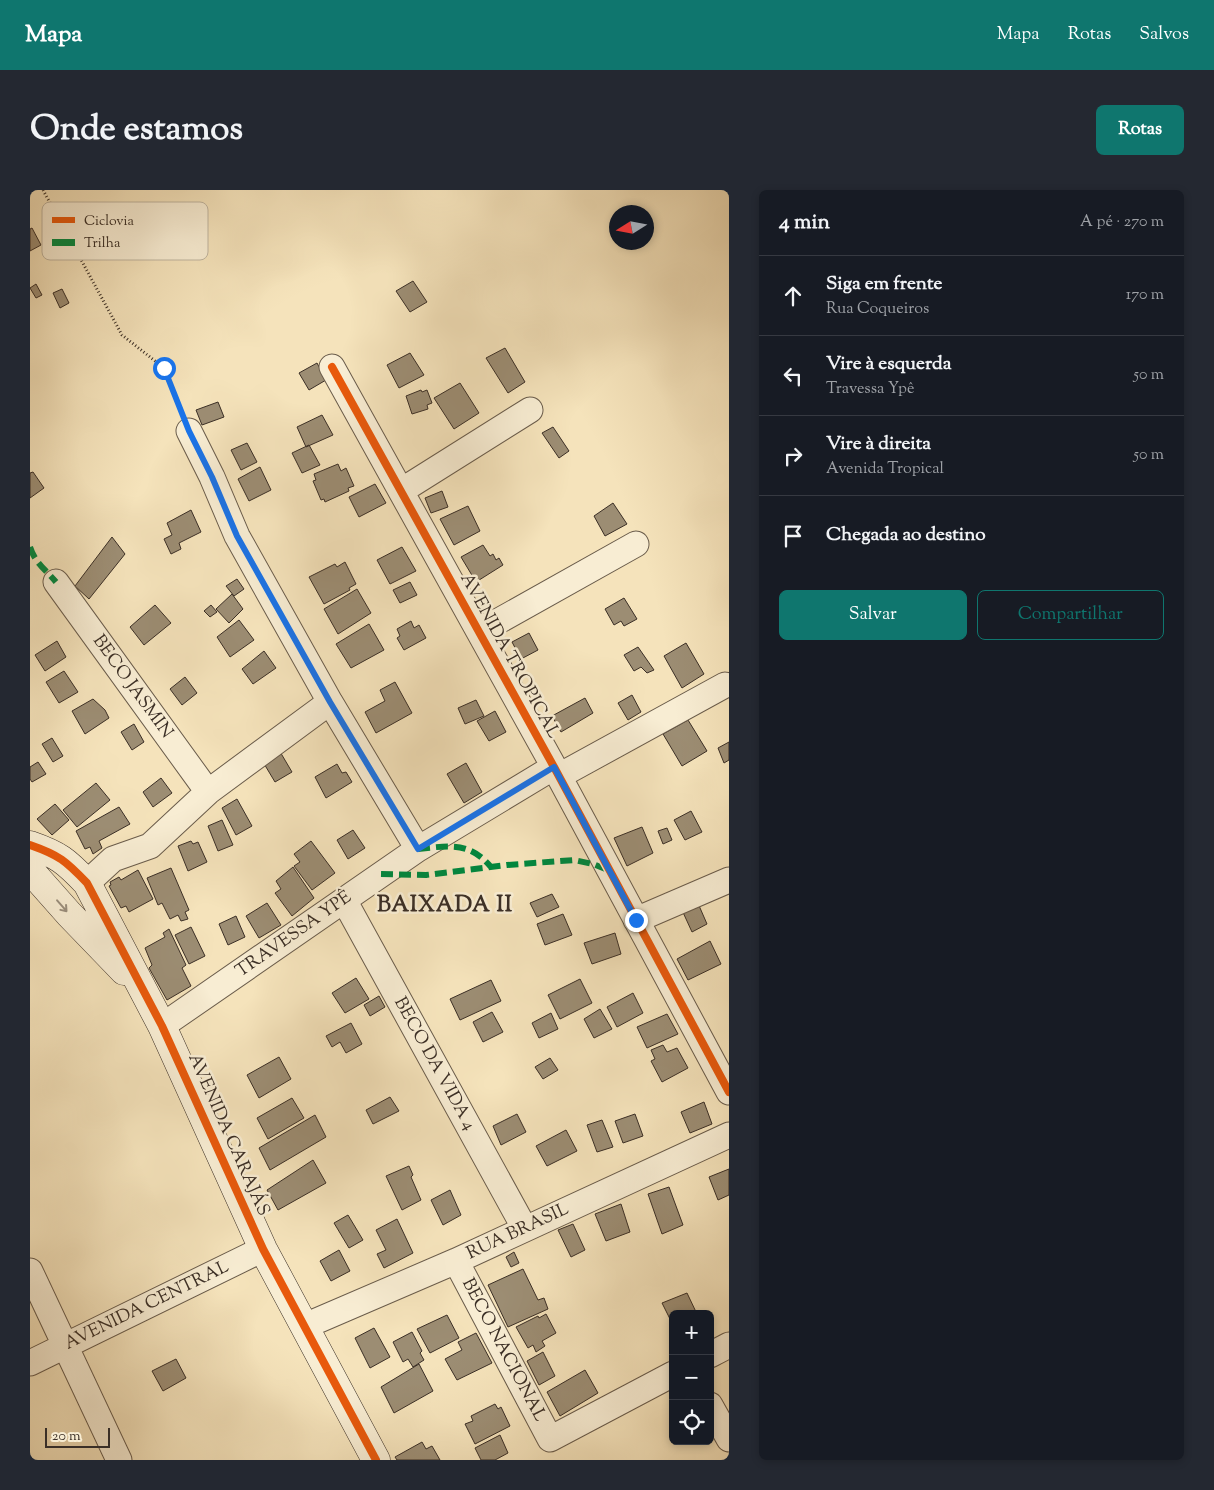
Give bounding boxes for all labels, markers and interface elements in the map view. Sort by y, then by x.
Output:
text: Mapa [25,18,82,52]
text: Mapa [997,22,1040,48]
text: Rotas [1068,22,1111,48]
text: Salvos [1139,22,1189,48]
text: Onde estamos [30,105,243,156]
button: Rotas [1096,105,1184,155]
legend [42,202,208,260]
north arrow [609,205,654,250]
text: 4 min [779,208,830,238]
text: A pé · 270 m [1080,211,1164,234]
text: Ciclovia [84,212,135,232]
text: Trilha [84,234,121,254]
text: Siga em frente [826,271,942,298]
icon: ahead [779,282,807,310]
text: 170 m [1126,284,1164,307]
text: Rua Coqueiros [826,298,929,321]
text: Vire à esquerda [826,351,952,378]
route start [153,357,176,380]
icon: left [779,362,807,390]
text: 50 m [1133,364,1164,387]
text: Travessa Ypê [826,378,914,401]
text: Vire à direita [826,431,931,458]
icon: right [779,442,807,470]
text: 50 m [1133,444,1164,467]
text: Avenida Tropical [826,458,944,481]
icon: arrive [779,522,807,550]
text: Chegada ao destino [826,522,986,549]
street label: AVENIDA TROPICAL [453,569,565,743]
button: Salvar [779,590,967,640]
button: Compartilhar [977,590,1164,640]
street label: BECO JASMIN [85,630,179,744]
street label: TRAVESSA YPÊ [230,884,357,985]
district label: BAIXADA II [377,890,513,922]
one-way arrow [56,900,68,913]
route end [625,909,648,932]
street label: BECO DA VIDA 4 [386,993,482,1135]
street label: AVENIDA CARAJÁS [180,1050,276,1220]
street label: RUA BRASIL [463,1197,573,1267]
street label: AVENIDA CENTRAL [60,1255,234,1357]
street label: BECO NACIONAL [454,1274,552,1426]
map controls [669,1310,714,1445]
button: + [669,1310,714,1355]
button: − [669,1355,714,1400]
button: locate [669,1400,714,1445]
scale bar [45,1425,110,1448]
text: 20 m [52,1427,81,1447]

